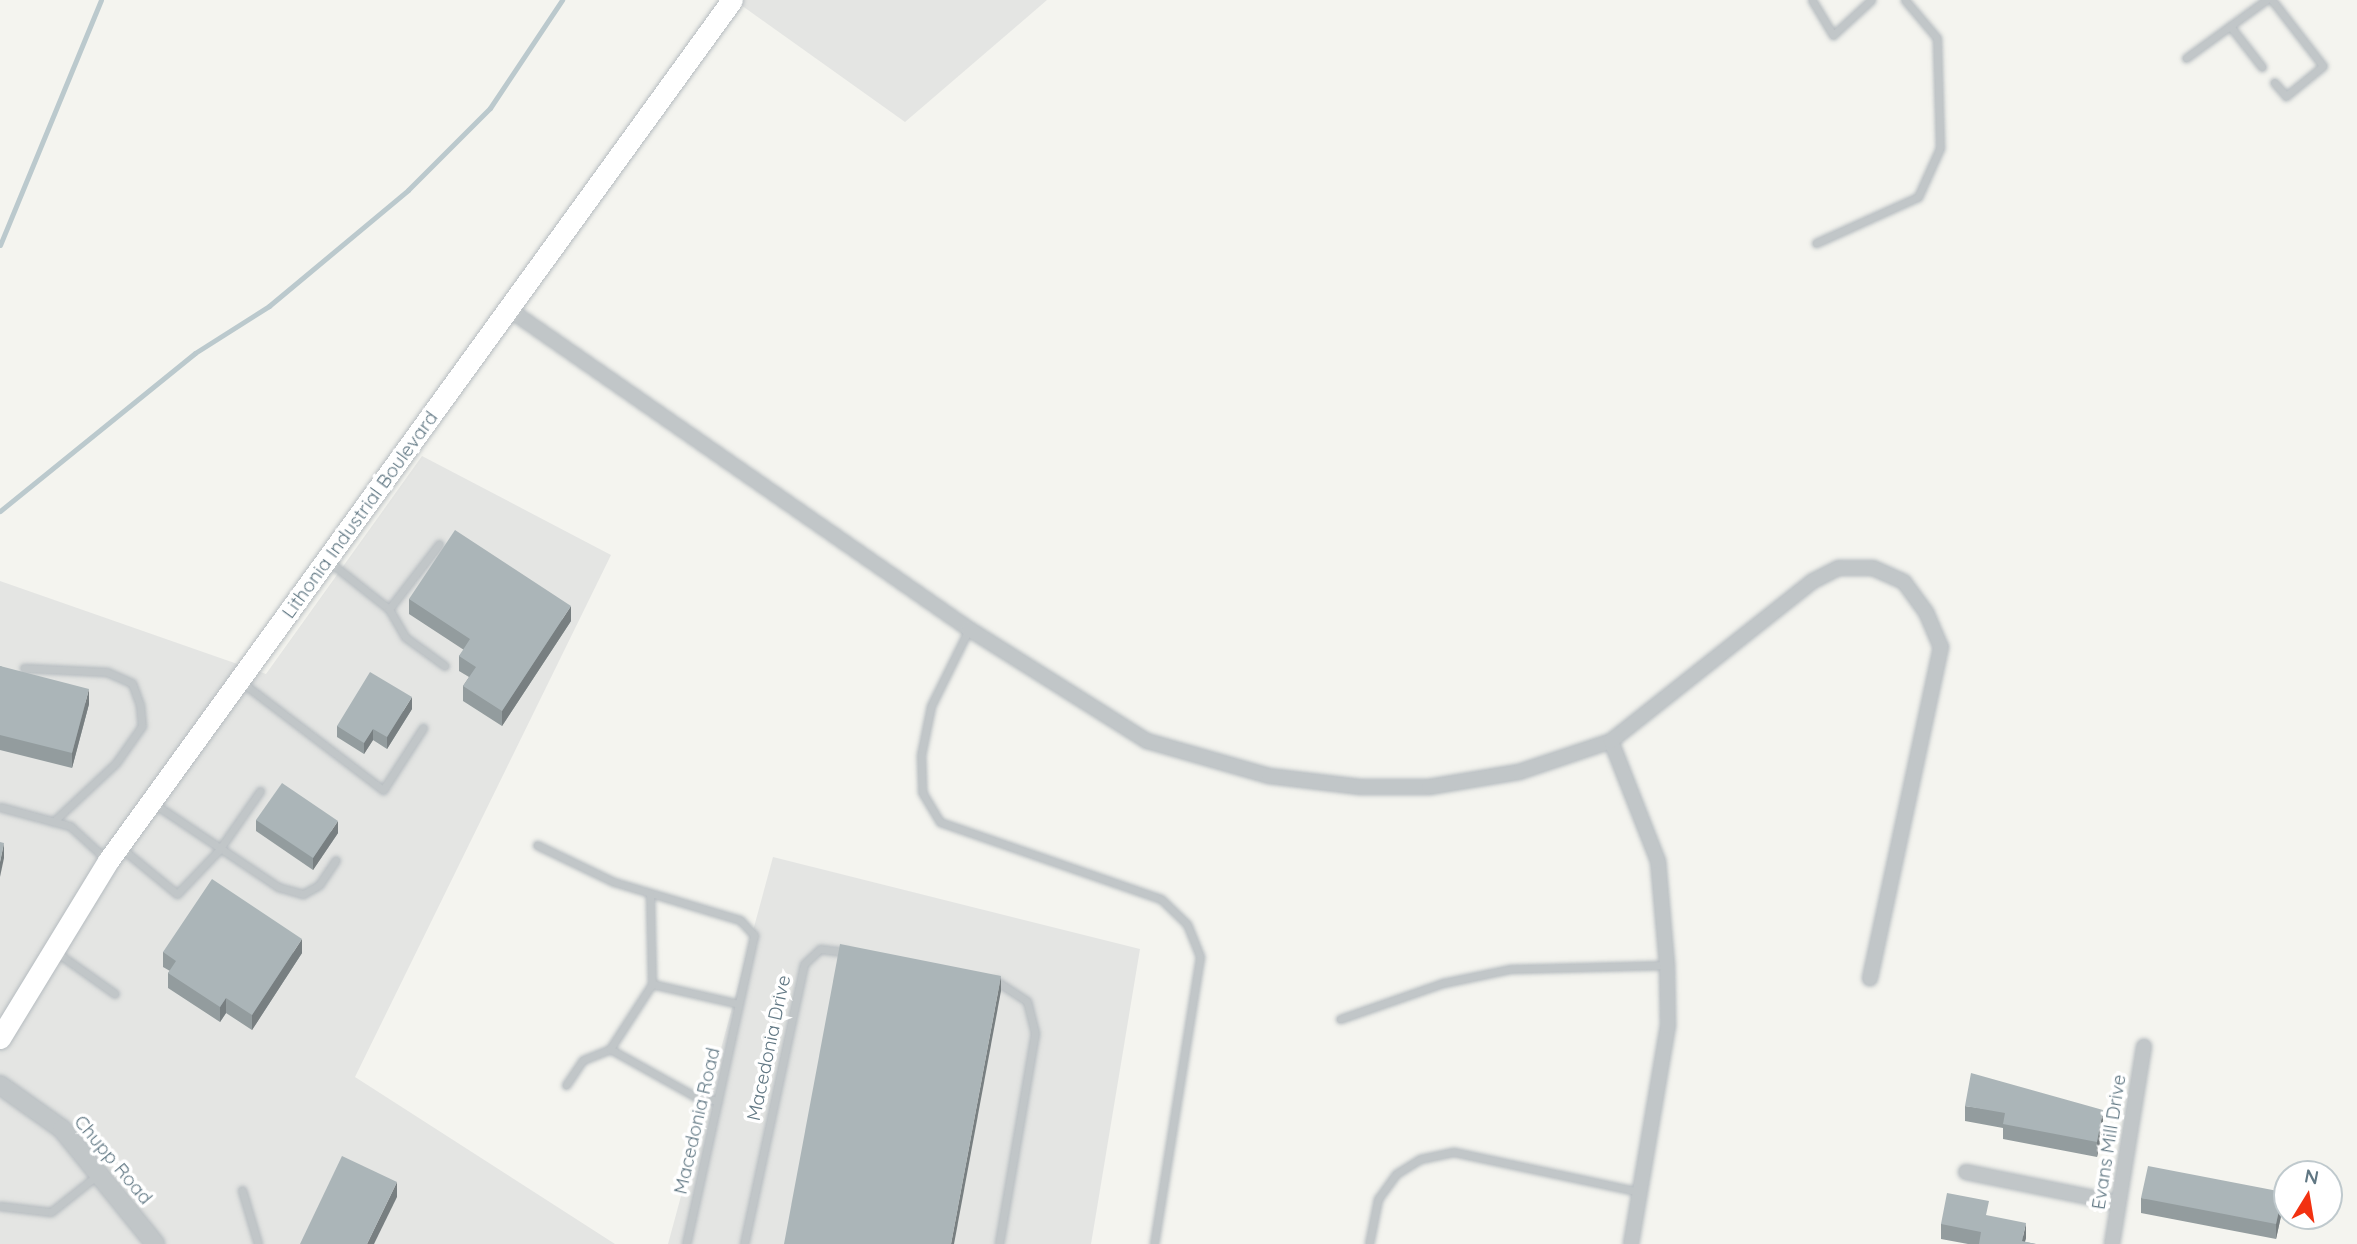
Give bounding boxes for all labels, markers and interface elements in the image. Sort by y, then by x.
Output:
street label: Lithonia Industrial Boulevard [277,407,443,623]
street label: Macedonia Drive [742,973,796,1123]
street label: Macedonia Road [669,1046,725,1196]
street label: Evans Mill Drive [2087,1073,2131,1211]
street label: Chupp Road [69,1111,157,1209]
north arrow [2273,1160,2343,1230]
text: N [2302,1163,2321,1189]

